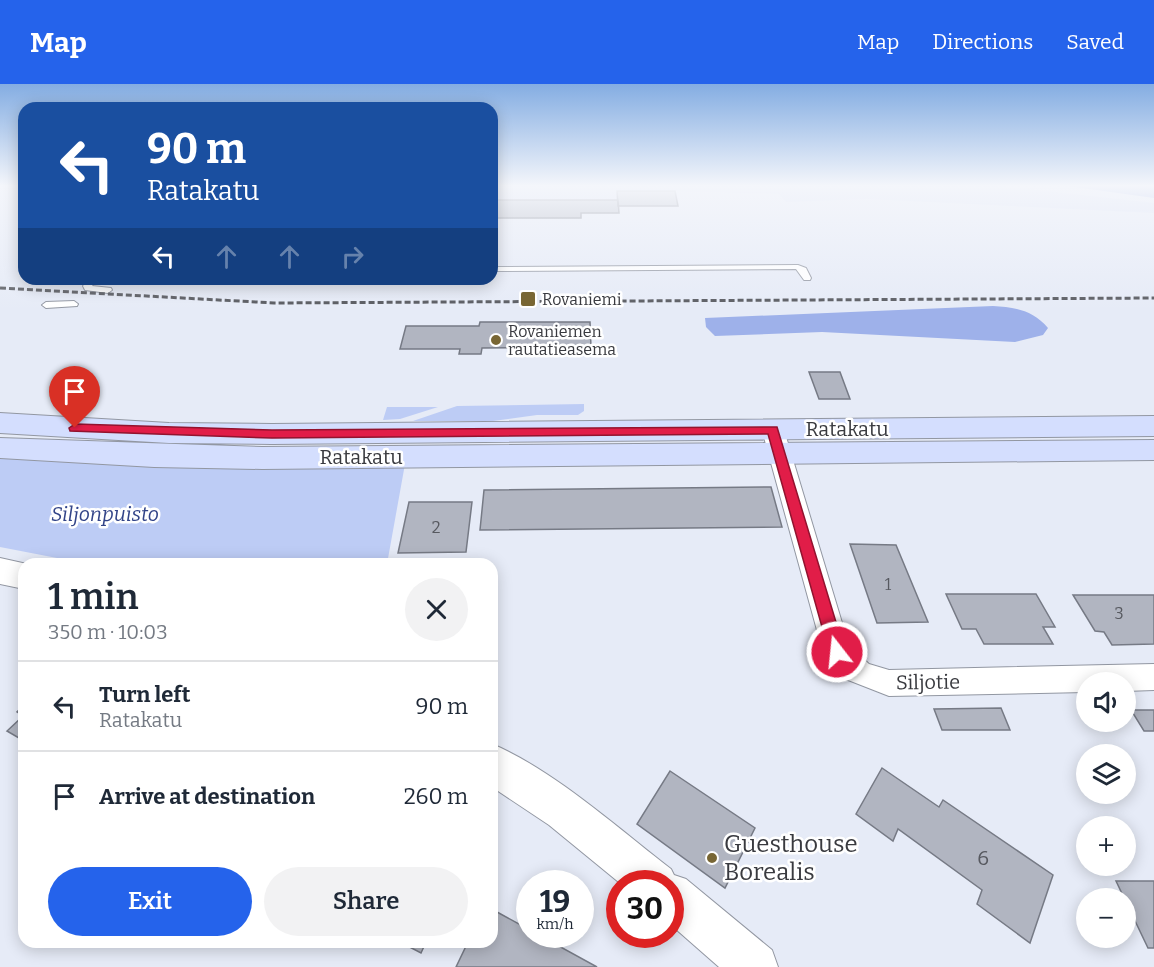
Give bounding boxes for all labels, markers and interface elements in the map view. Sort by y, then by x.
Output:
text: Map [30,26,87,59]
text: Map [857,29,899,55]
text: Directions [932,29,1033,55]
text: Saved [1066,29,1124,55]
text: 90 m [147,124,246,174]
icon: left [48,126,126,204]
text: Ratakatu [147,175,259,207]
icon: left [147,240,180,273]
icon: ahead [210,240,243,273]
icon: ahead [273,240,306,273]
icon: right [336,240,369,273]
marker: Rovaniemi [519,290,537,308]
place label: Rovaniemi [542,290,622,309]
place label: Rovaniemen rautatieasema [508,322,616,359]
marker: Rovaniemen rautatieasema [489,333,503,347]
pin [49,366,100,428]
icon: arrive [58,375,91,408]
street label: Ratakatu [805,417,889,441]
street label: Ratakatu [319,445,403,469]
park label: Siljonpuisto [51,502,159,527]
house number: 2 [432,518,440,537]
text: 1 min [48,575,139,619]
house number: 1 [885,575,892,594]
button: close [405,578,468,641]
house number: 3 [1114,604,1124,623]
text: 350 m · 10:03 [48,620,168,644]
position arrow [805,620,869,684]
street label: Siljotie [896,669,960,696]
map controls [1076,672,1136,948]
button: sound [1076,672,1136,732]
text: Turn left [99,681,191,708]
icon: left [48,690,81,723]
text: 90 m [416,693,468,720]
text: Ratakatu [99,708,182,732]
button: layers [1076,744,1136,804]
icon: arrive [48,780,81,813]
text: Arrive at destination [99,783,315,810]
text: 260 m [404,783,468,810]
button: + [1076,816,1136,876]
place label: Guesthouse Borealis [724,830,858,886]
house number: 6 [977,846,989,870]
marker: Guesthouse Borealis [705,851,719,865]
button: Exit [48,867,252,936]
button: Share [264,867,468,936]
speed limit sign: 30 [606,870,684,948]
text: 19 [540,884,570,920]
button: − [1076,888,1136,948]
text: km/h [536,915,574,933]

